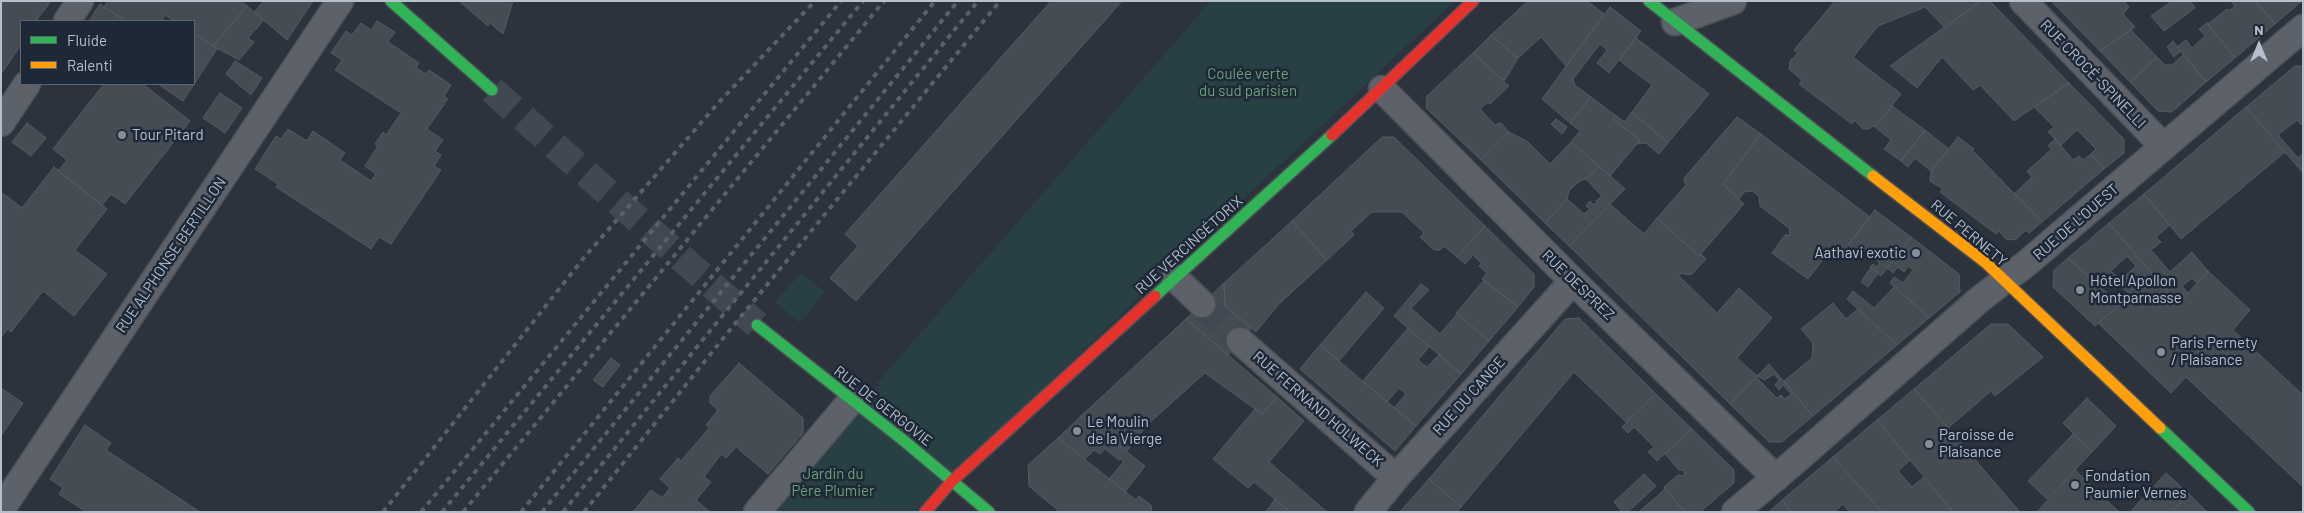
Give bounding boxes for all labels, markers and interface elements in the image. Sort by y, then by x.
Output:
street label: RUE CROCÉ-SPINELLI [2036,16,2150,132]
legend [20,20,195,85]
north arrow [2234,20,2284,70]
text: N [2254,21,2264,38]
text: Fluide [67,31,107,49]
text: Ralenti [67,56,113,74]
park label: Coulée verte du sud parisien [1199,65,1297,100]
place label: Tour Pitard [132,126,204,144]
marker: Tour Pitard [116,129,128,141]
street label: RUE ALPHONSE BERTILLON [112,174,230,336]
street label: RUE DE L'OUEST [2030,180,2122,264]
street label: RUE VERCINGÉTORIX [1132,192,1246,298]
street label: RUE PERNETY [1927,196,2011,270]
place label: Aathavi exotic [1814,244,1906,262]
street label: RUE DESPREZ [1538,246,1618,324]
marker: Aathavi exotic [1910,247,1922,259]
place label: Hôtel Apollon Montparnasse [2090,272,2182,307]
marker: Hôtel Apollon Montparnasse [2074,284,2086,296]
place label: Paris Pernety / Plaisance [2171,334,2257,369]
marker: Paris Pernety / Plaisance [2155,346,2167,358]
street label: RUE FERNAND HOLWECK [1249,348,1387,470]
street label: RUE DU CANGE [1429,353,1509,439]
street label: RUE DE GERGOVIE [830,362,936,450]
place label: Le Moulin de la Vierge [1087,413,1162,448]
marker: Le Moulin de la Vierge [1071,425,1083,437]
place label: Paroisse de Plaisance [1939,426,2014,461]
marker: Paroisse de Plaisance [1923,438,1935,450]
park label: Jardin du Père Plumier [791,465,875,500]
place label: Fondation Paumier Vernes [2085,467,2187,502]
marker: Fondation Paumier Vernes [2069,479,2081,491]

